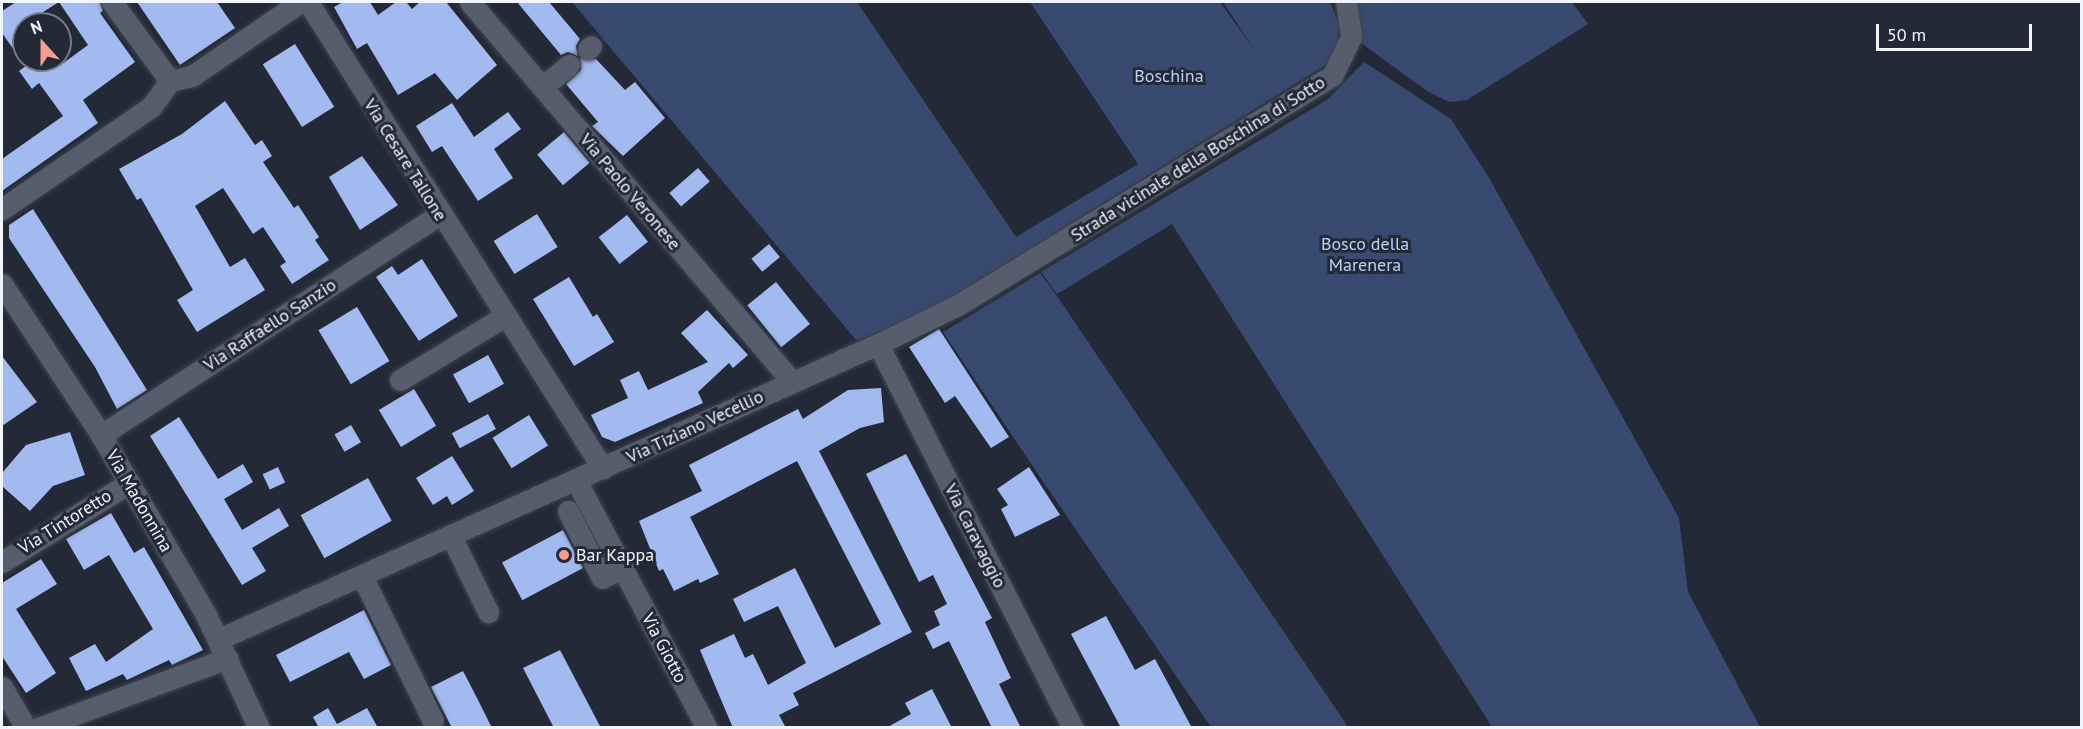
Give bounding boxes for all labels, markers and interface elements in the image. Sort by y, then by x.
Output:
north arrow [12,12,72,72]
scale bar [1879,12,2035,50]
text: N [28,16,45,38]
text: 50 m [1887,23,1926,46]
park label: Boschina [1134,65,1204,87]
street label: Strada vicinale della Boschina di Sotto [1067,71,1329,247]
street label: Via Cesare Tallone [359,95,451,225]
street label: Via Paolo Veronese [575,129,685,255]
park label: Bosco della Marenera [1321,234,1409,276]
street label: Via Raffaello Sanzio [200,274,340,376]
street label: Via Tiziano Vecellio [623,386,767,468]
street label: Via Madonnina [101,446,177,556]
street label: Via Caravaggio [939,480,1011,592]
street label: Via Tintoretto [14,485,116,559]
place label: Bar Kappa [576,544,654,566]
marker: Bar Kappa [557,548,571,562]
street label: Via Giotto [637,609,691,687]

